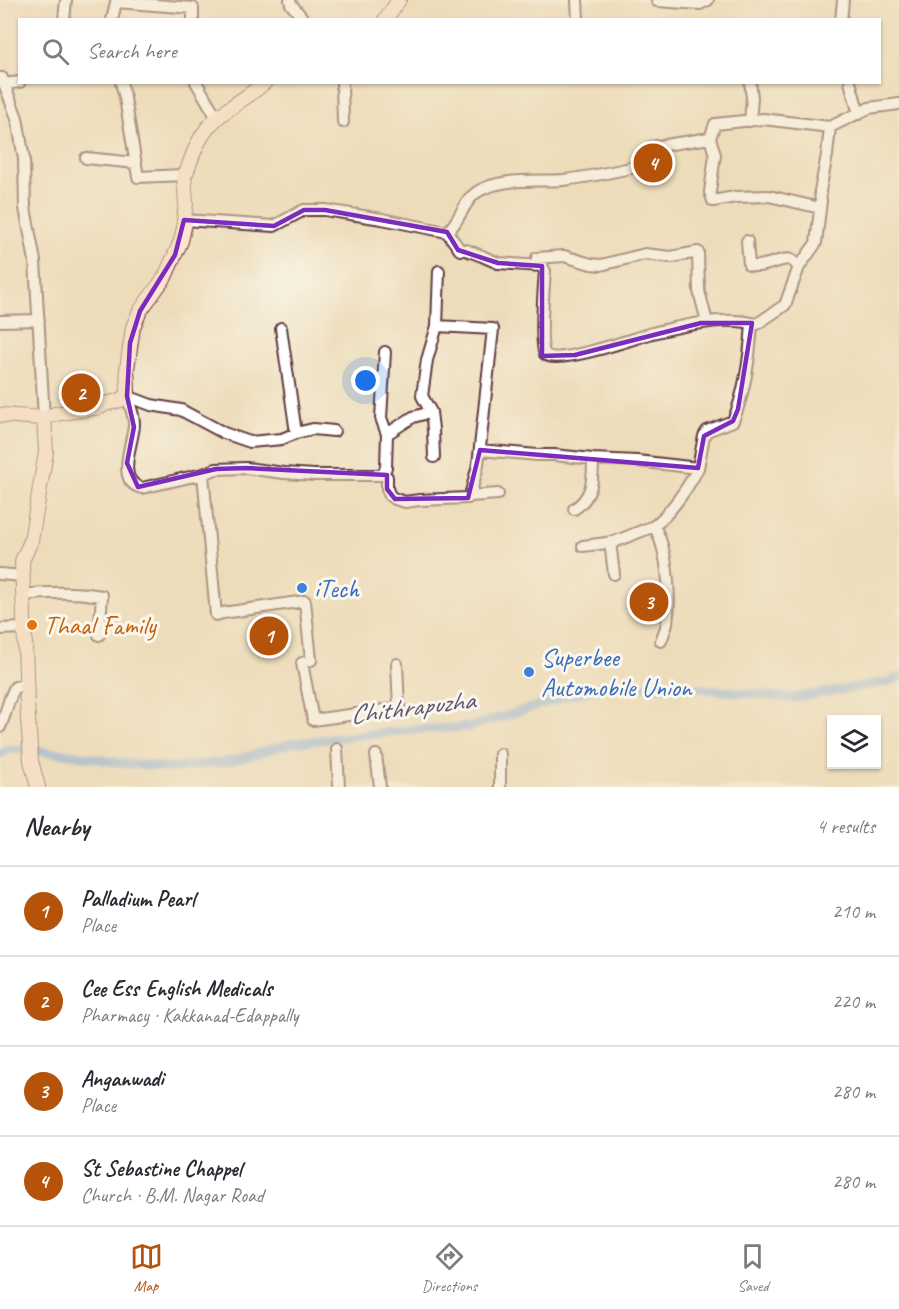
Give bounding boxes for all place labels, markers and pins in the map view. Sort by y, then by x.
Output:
pin: 4 [634,140,672,186]
pin: 2 [62,370,100,416]
place label: iTech [314,572,360,605]
pin: 3 [630,580,668,624]
marker: iTech [295,581,309,595]
place label: Thaal Family [44,609,158,642]
pin: 1 [250,614,288,658]
marker: Thaal Family [25,618,39,632]
place label: Superbee Automobile Union [541,641,693,704]
marker: Superbee Automobile Union [522,665,536,679]

